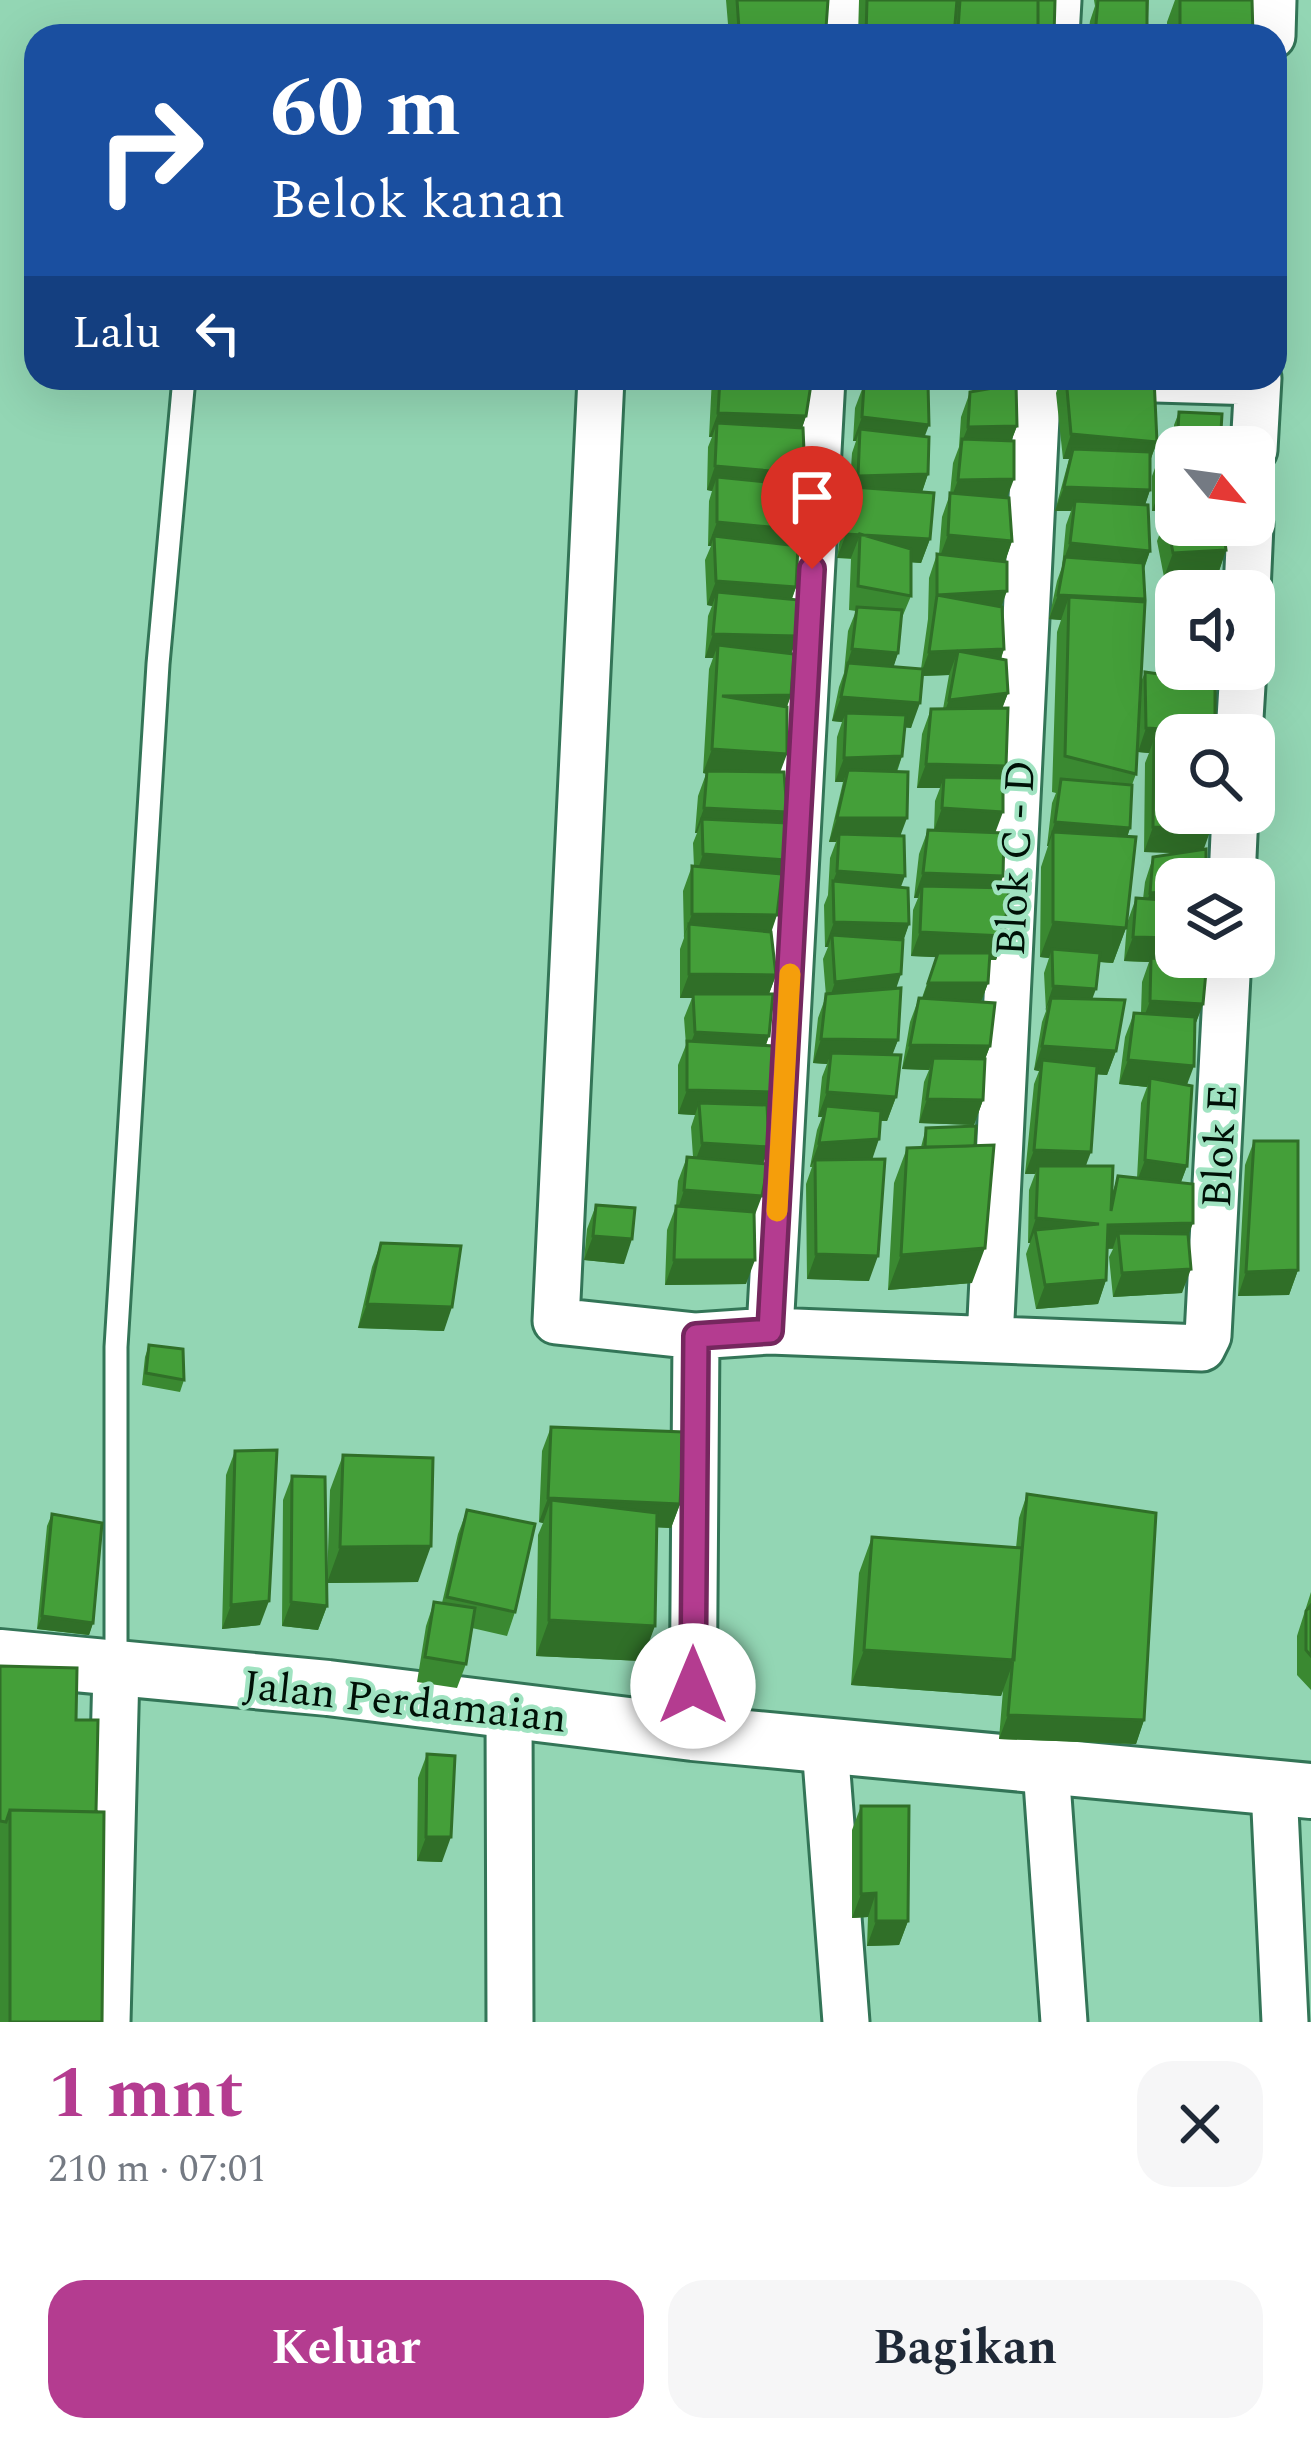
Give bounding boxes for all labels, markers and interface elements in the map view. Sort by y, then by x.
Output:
text: 60 m [270,45,461,173]
icon: right [72,72,228,228]
text: Belok kanan [270,160,566,242]
text: Lalu [72,299,161,368]
icon: left [185,300,251,366]
north arrow [1155,426,1275,546]
map controls [1155,426,1275,978]
pin [761,446,863,569]
icon: arrive [779,464,845,530]
button: sound [1155,570,1275,690]
button: search [1155,714,1275,834]
street label: Blok C - D [980,759,1053,958]
button: layers [1155,858,1275,978]
street label: Blok E [1186,1083,1255,1209]
position arrow [630,1623,756,1749]
street label: Jalan Perdamaian [240,1654,570,1751]
text: 1 mnt [48,2040,244,2149]
button: close [1137,2061,1263,2187]
text: 210 m · 07:01 [48,2140,267,2199]
button: Keluar [48,2280,644,2418]
button: Bagikan [668,2280,1263,2418]

